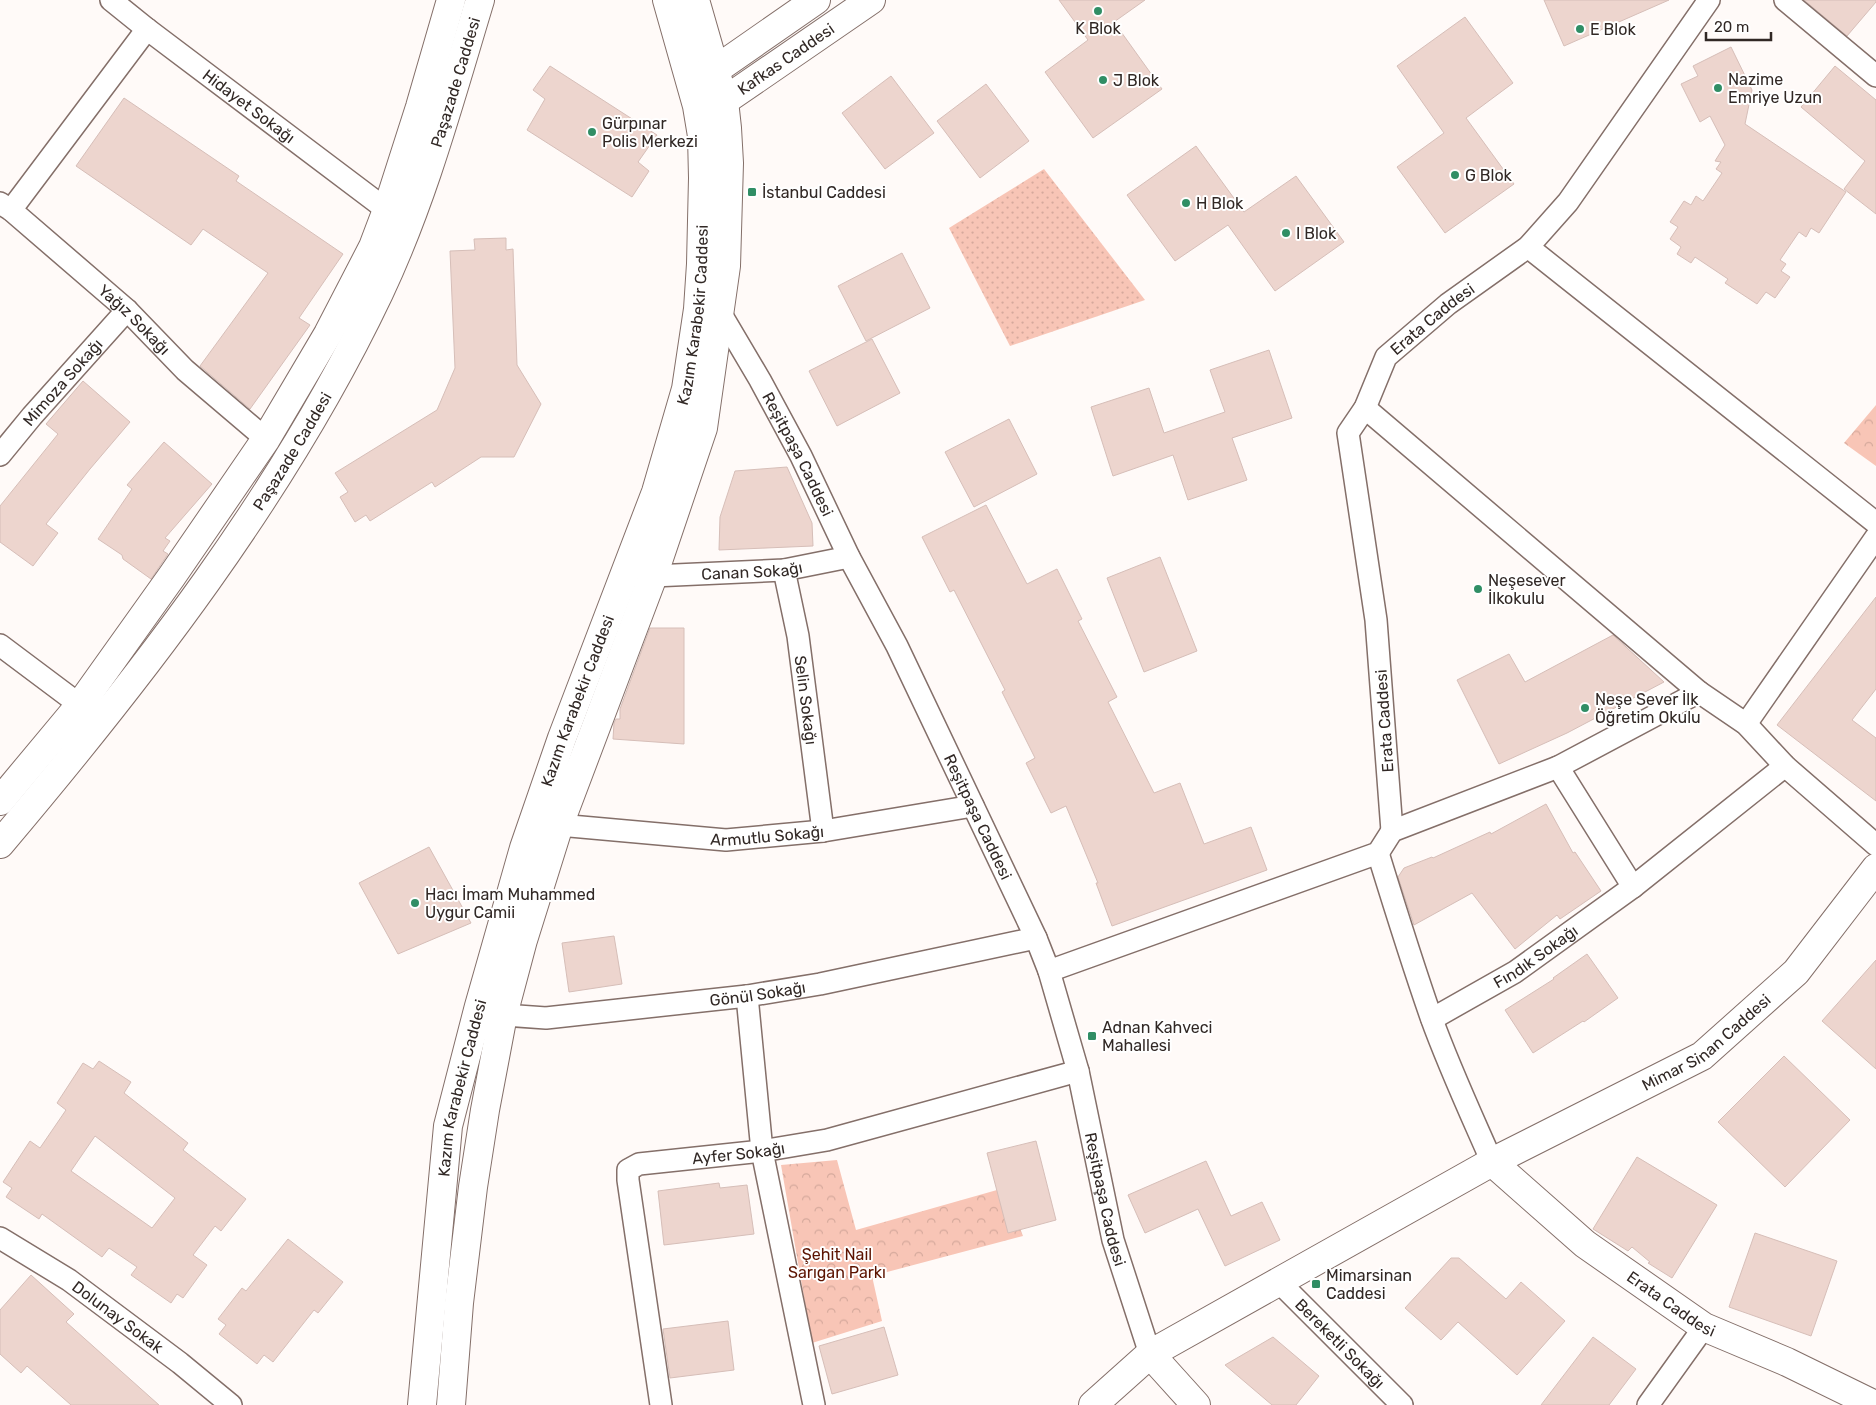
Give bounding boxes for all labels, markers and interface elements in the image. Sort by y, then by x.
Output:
marker: K Blok [1092,5,1104,17]
scale bar [1706,10,1771,42]
street label: Paşazade Caddesi [427,15,484,150]
text: 20 m [1714,18,1749,36]
street label: Kafkas Caddesi [734,19,838,99]
place label: K Blok [1075,19,1121,38]
place label: E Blok [1590,20,1636,39]
marker: E Blok [1574,23,1586,35]
street label: Hidayet Sokağı [199,65,299,147]
place label: Nazime Emriye Uzun [1728,70,1822,107]
place label: J Blok [1113,71,1160,90]
marker: J Blok [1097,74,1109,86]
marker: Nazime Emriye Uzun [1712,82,1724,94]
place label: Gürpınar Polis Merkezi [602,114,698,151]
marker: Gürpınar Polis Merkezi [586,126,598,138]
place label: G Blok [1465,166,1513,185]
marker: G Blok [1449,169,1461,181]
place label: İstanbul Caddesi [762,183,886,202]
marker: İstanbul Caddesi [746,186,758,198]
place label: H Blok [1196,194,1244,213]
marker: H Blok [1180,197,1192,209]
street label: Kazım Karabekir Caddesi [673,224,712,407]
place label: I Blok [1296,224,1337,243]
marker: I Blok [1280,227,1292,239]
street label: Erata Caddesi [1387,279,1478,359]
street label: Yağız Sokağı [94,281,174,359]
street label: Mimoza Sokağı [19,335,107,430]
street label: Paşazade Caddesi [249,389,336,514]
street label: Reşitpaşa Caddesi [758,389,837,519]
street label: Canan Sokağı [701,558,804,584]
place label: Neşesever İlkokulu [1488,571,1566,608]
marker: Neşesever İlkokulu [1472,583,1484,595]
street label: Kazım Karabekir Caddesi [537,612,618,789]
street label: Selin Sokağı [791,654,821,746]
street label: Erata Caddesi [1371,669,1398,773]
place label: Neşe Sever İlk Öğretim Okulu [1595,690,1701,727]
marker: Neşe Sever İlk Öğretim Okulu [1579,702,1591,714]
street label: Reşitpaşa Caddesi [940,751,1016,883]
street label: Armutlu Sokağı [710,822,825,850]
place label: Hacı İmam Muhammed Uygur Camii [425,885,595,922]
marker: Hacı İmam Muhammed Uygur Camii [409,897,421,909]
street label: Fındık Sokağı [1490,921,1581,992]
street label: Gönül Sokağı [709,978,807,1010]
street label: Mimar Sinan Caddesi [1639,990,1775,1095]
street label: Kazım Karabekir Caddesi [434,997,490,1178]
place label: Adnan Kahveci Mahallesi [1102,1018,1212,1055]
marker: Adnan Kahveci Mahallesi [1086,1030,1098,1042]
street label: Reşitpaşa Caddesi [1081,1131,1130,1269]
street label: Ayfer Sokağı [691,1138,786,1168]
park label: Şehit Nail Sarıgan Parkı [788,1245,886,1282]
place label: Mimarsinan Caddesi [1326,1266,1412,1303]
street label: Erata Caddesi [1623,1267,1718,1341]
street label: Dolunay Sokak [68,1277,168,1358]
marker: Mimarsinan Caddesi [1310,1278,1322,1290]
street label: Bereketli Sokağı [1291,1295,1389,1392]

